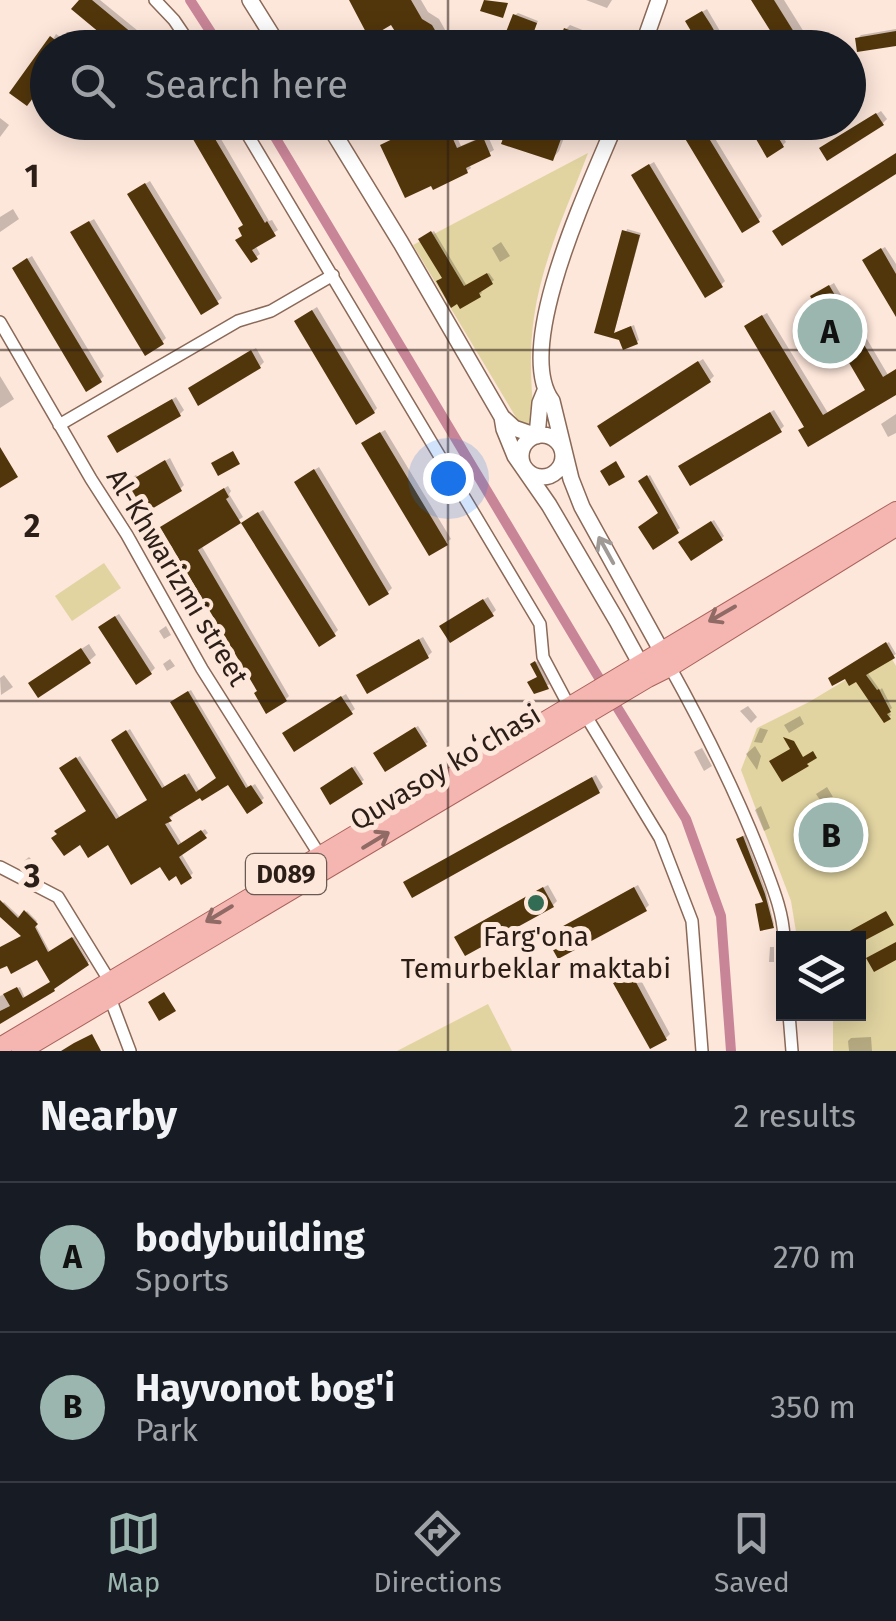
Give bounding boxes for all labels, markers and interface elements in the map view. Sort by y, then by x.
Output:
search box [30,30,866,140]
icon: search [65,58,120,113]
text: Search here [145,62,348,108]
text: 1 [25,157,39,195]
pin: A [798,294,862,368]
your location [423,453,474,504]
street label: Al-Khwarizmi street [100,463,256,692]
text: 2 [24,507,40,545]
one-way arrow [596,536,616,566]
one-way arrow [708,605,737,625]
street label: Quvasoy koʻchasi [344,698,546,837]
pin: B [798,798,864,872]
one-way arrow [361,830,390,850]
road number: D089 [246,854,326,894]
text: 3 [23,857,40,895]
marker: Farg'ona Temurbeklar maktabi [525,892,547,914]
one-way arrow [205,904,234,924]
place label: Farg'ona Temurbeklar maktabi [401,920,671,985]
map controls [776,931,866,1021]
button: layers [776,931,866,1021]
text: Nearby [40,1091,177,1141]
text: 2 results [733,1097,856,1135]
text: bodybuilding [135,1215,365,1261]
text: A [63,1238,82,1276]
text: 270 m [773,1238,856,1276]
text: Sports [135,1261,229,1299]
text: Hayvonot bog'i [135,1365,395,1411]
text: B [63,1388,82,1426]
text: 350 m [770,1388,856,1426]
text: Park [135,1411,198,1449]
tab: Map [106,1506,161,1599]
tab: Directions [373,1506,502,1599]
tab: Saved [714,1506,790,1599]

